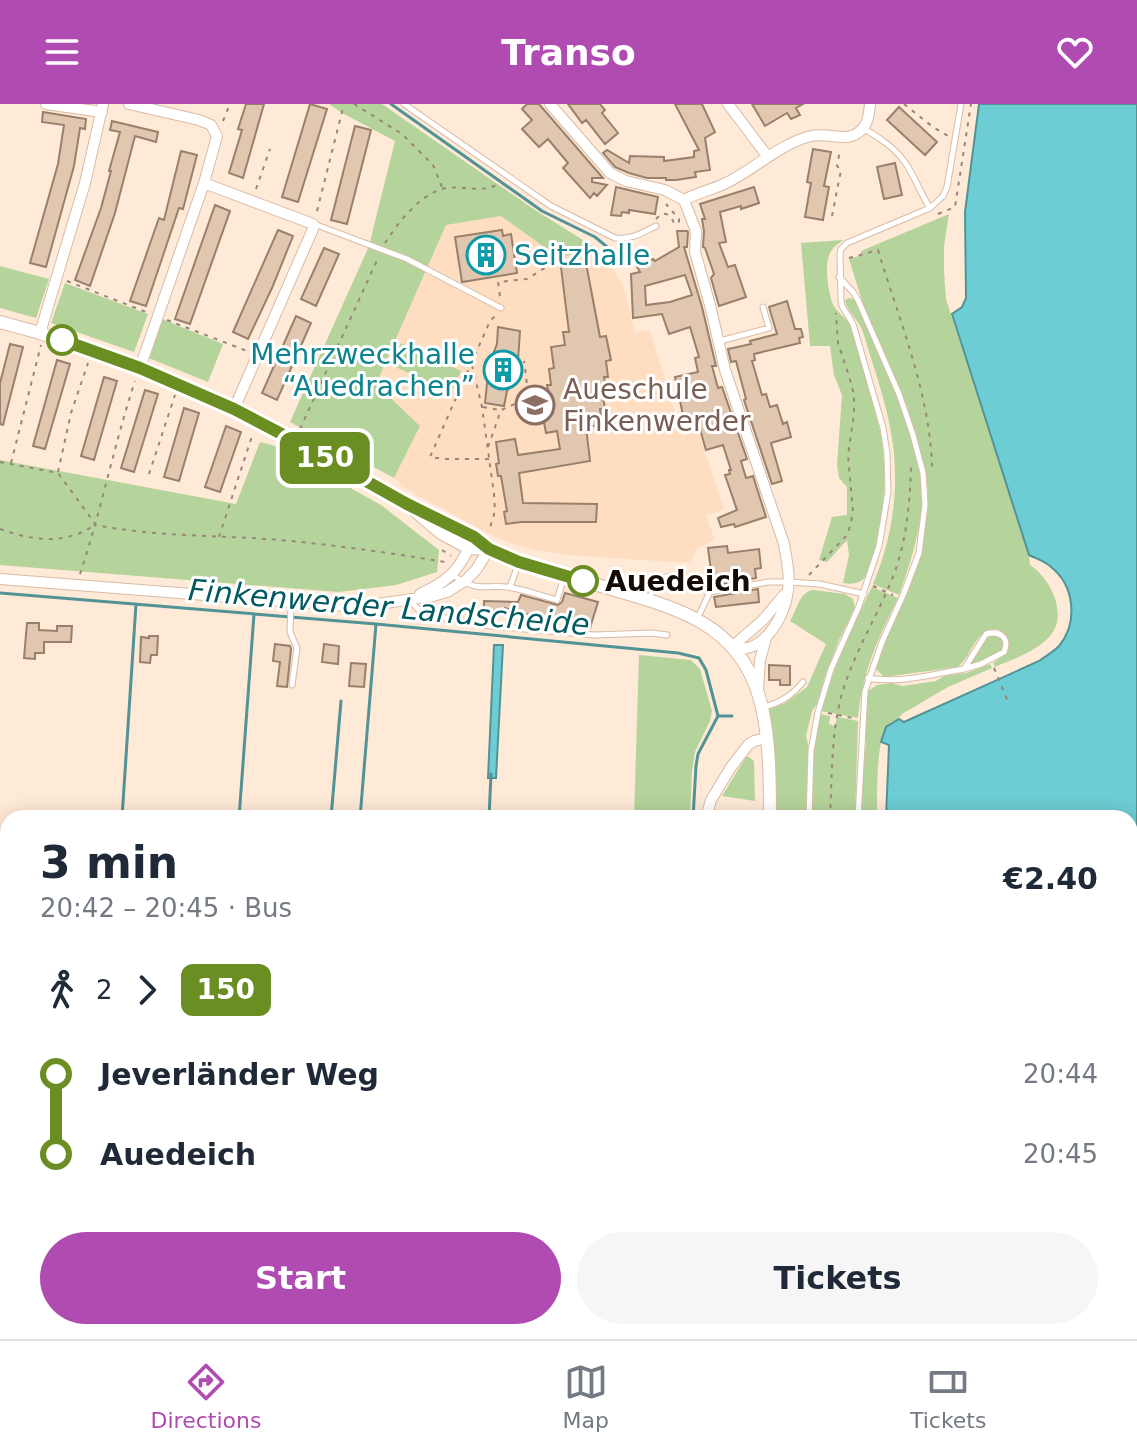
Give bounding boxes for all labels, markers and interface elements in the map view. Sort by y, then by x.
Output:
icon: menu [40,30,84,74]
icon: heart [1053,30,1097,74]
text: Transo [501,32,636,73]
building icon: Seitzhalle [465,234,507,276]
place label: Seitzhalle [514,239,650,272]
unlabelled marker [47,325,77,355]
place label: Mehrzweckhalle “Auedrachen” [250,338,475,403]
building icon: Mehrzweckhalle “Auedrachen” [482,349,524,391]
place label: Aueschule Finkenwerder [563,373,751,438]
school or university icon: Aueschule Finkenwerder [514,384,556,426]
line badge: 150 [279,432,371,484]
text: 150 [296,441,354,474]
place label: Auedeich [605,565,751,598]
marker: Auedeich [568,566,598,596]
water label: Finkenwerder Landscheide [187,572,591,642]
text: 3 min [40,837,178,888]
text: €2.40 [1003,861,1098,896]
text: 20:42 – 20:45 · Bus [40,893,292,923]
icon: walk [40,968,84,1012]
icon: forward [125,968,169,1012]
text: 150 [197,973,255,1006]
text: 2 [96,975,113,1005]
text: Jeverländer Weg [100,1057,379,1092]
text: 20:44 [1023,1059,1098,1089]
text: Auedeich [100,1137,256,1172]
text: 20:45 [1023,1139,1098,1169]
button: Start [40,1232,561,1324]
button: Tickets [577,1232,1098,1324]
tab: Directions [151,1360,261,1433]
tab: Map [562,1360,609,1433]
tab: Tickets [910,1360,986,1433]

